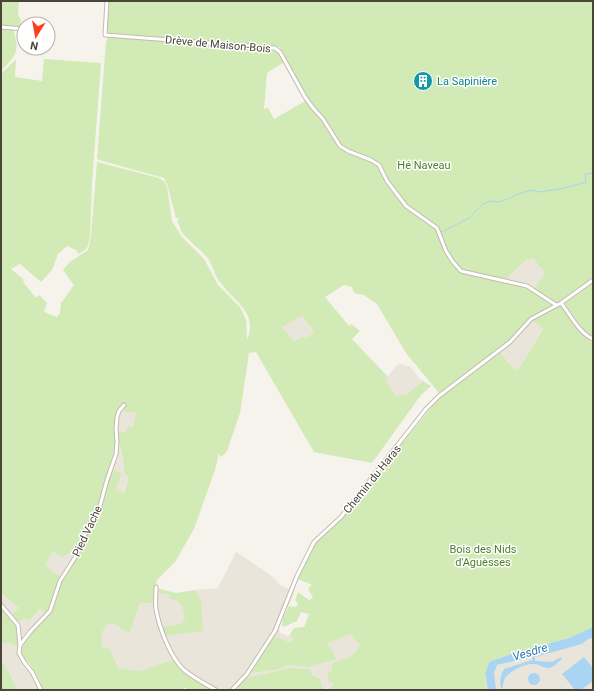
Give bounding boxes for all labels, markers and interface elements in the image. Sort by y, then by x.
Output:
north arrow [16,16,56,56]
street label: Drève de Maison-Bois [165,33,272,56]
text: N [29,38,39,52]
building icon: La Sapinière [412,70,434,92]
place label: La Sapinière [437,75,497,88]
park label: Hé Naveau [397,159,451,172]
street label: Chemin du Haras [341,442,404,516]
street label: Pied Vache [70,503,105,559]
park label: Bois des Nids d'Aguèsses [449,543,517,569]
water label: Vesdre [511,640,549,664]

